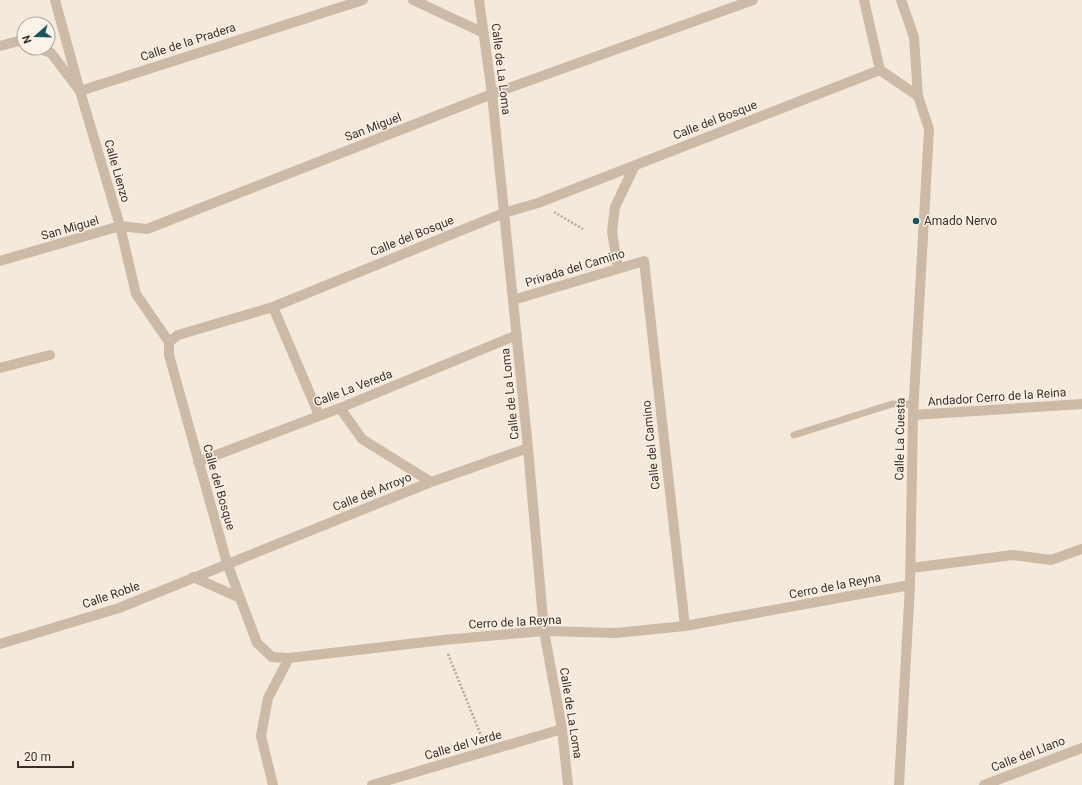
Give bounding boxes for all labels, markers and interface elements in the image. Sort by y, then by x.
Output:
north arrow [16,16,56,56]
street label: Calle de la Pradera [139,20,237,64]
street label: Calle de La Loma [488,23,514,115]
text: N [20,33,35,45]
street label: Calle del Bosque [671,98,759,142]
street label: San Miguel [343,110,403,144]
street label: Calle Lienzo [101,138,133,204]
street label: San Miguel [40,213,100,243]
street label: Calle del Bosque [368,213,456,259]
place label: Amado Nervo [924,214,997,228]
marker: Amado Nervo [911,216,921,226]
street label: Privada del Camino [524,246,627,290]
street label: Calle de La Loma [498,348,522,440]
street label: Calle La Vereda [312,367,394,409]
street label: Andador Cerro de la Reina [927,385,1067,409]
street label: Calle La Cuesta [892,397,908,481]
street label: Calle del Camino [639,399,663,490]
street label: Calle del Bosque [200,442,238,532]
street label: Calle del Arroyo [331,470,414,514]
street label: Cerro de la Reyna [788,570,882,602]
street label: Calle Roble [80,579,142,611]
street label: Cerro de la Reyna [468,613,562,631]
street label: Calle de La Loma [557,666,585,760]
street label: Calle del Verde [423,727,503,763]
street label: Calle del Llano [989,733,1067,774]
scale bar [18,743,73,769]
text: 20 m [24,750,51,764]

